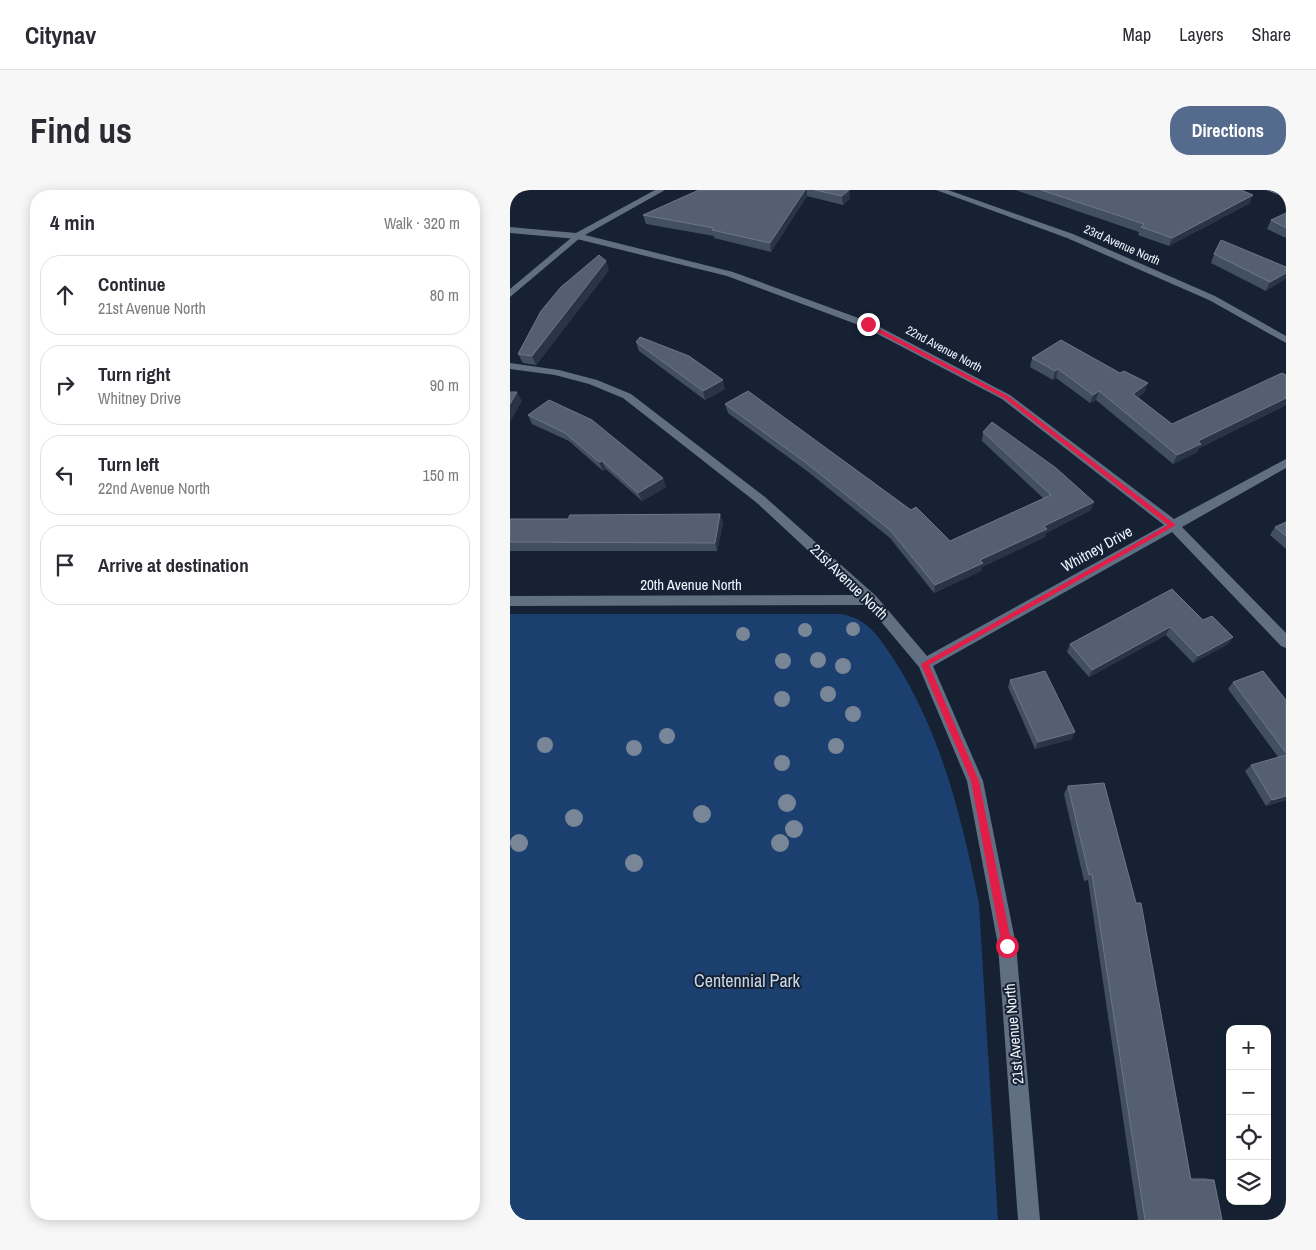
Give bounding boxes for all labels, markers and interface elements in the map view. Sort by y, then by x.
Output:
text: Citynav [25,19,96,51]
text: Map [1123,22,1151,47]
text: Layers [1179,22,1224,47]
text: Share [1252,22,1291,47]
button: Directions [1170,106,1286,155]
text: Find us [30,107,132,154]
text: 4 min [50,208,95,237]
text: Walk · 320 m [384,212,460,234]
street label: 23rd Avenue North [1081,221,1163,269]
text: Continue [98,271,166,297]
icon: ahead [51,281,79,309]
text: 80 m [430,284,459,306]
text: 21st Avenue North [98,297,206,319]
route end [857,313,880,336]
street label: 22nd Avenue North [903,322,985,376]
text: Turn right [98,361,170,387]
icon: right [51,371,79,399]
text: 90 m [430,374,459,396]
text: Whitney Drive [98,387,181,409]
text: Turn left [98,451,159,477]
icon: left [51,461,79,489]
text: 150 m [423,464,459,486]
text: 22nd Avenue North [98,477,210,499]
street label: Whitney Drive [1058,520,1136,577]
street label: 21st Avenue North [806,539,893,624]
icon: arrive [51,551,79,579]
text: Arrive at destination [98,552,249,578]
street label: 20th Avenue North [640,574,742,595]
route start [996,935,1019,958]
park label: Centennial Park [694,968,801,993]
street label: 21st Avenue North [999,983,1028,1085]
map controls [1226,1025,1271,1205]
button: + [1226,1025,1271,1070]
button: − [1226,1070,1271,1115]
button: locate [1226,1115,1271,1160]
button: layers [1226,1160,1271,1205]

